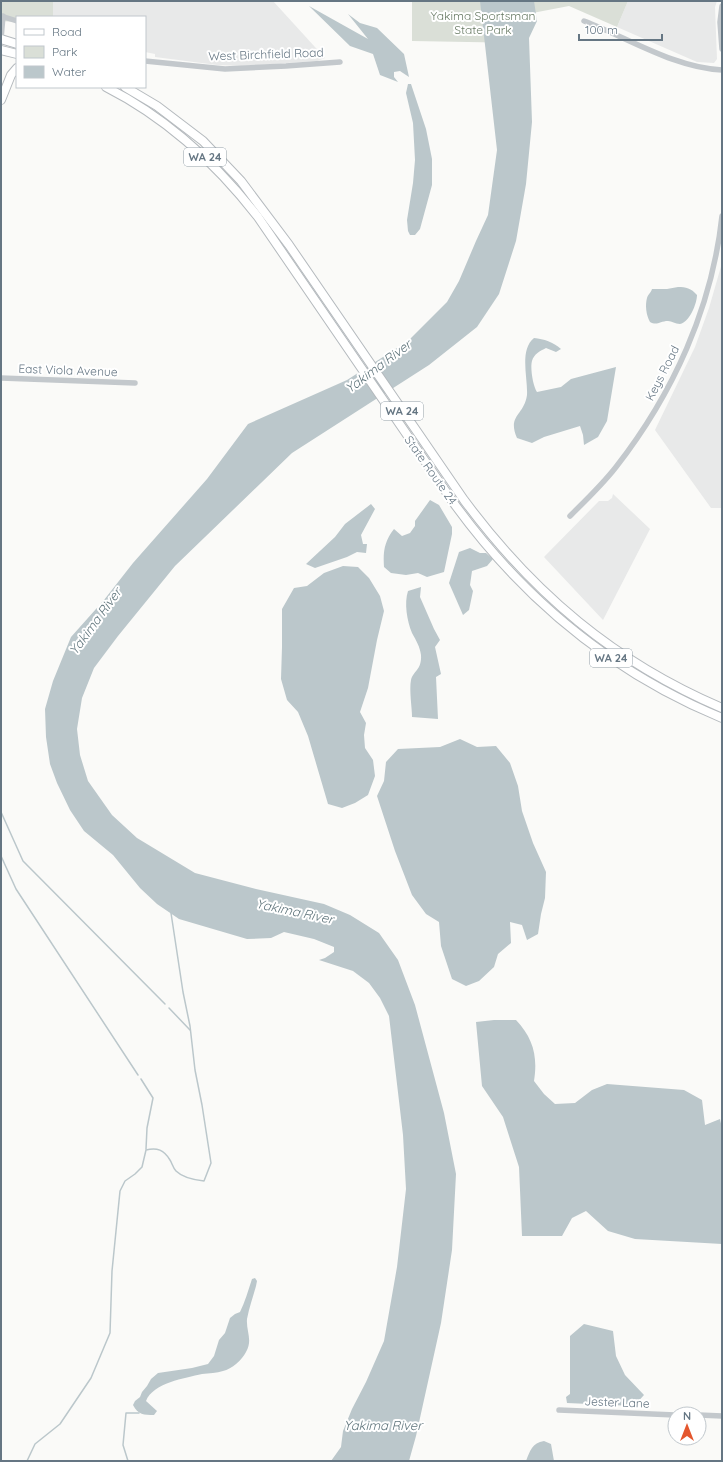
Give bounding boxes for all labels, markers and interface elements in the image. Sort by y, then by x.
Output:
park label: Yakima Sportsman State Park [430,8,536,37]
legend [16,16,146,88]
scale bar [579,16,662,42]
text: 100 m [585,22,618,37]
text: Road [52,24,82,39]
text: Park [52,44,77,59]
street label: West Birchfield Road [208,44,324,64]
text: Water [52,64,87,79]
road number: WA 24 [184,148,226,166]
water label: Yakima River [342,335,416,396]
street label: Keys Road [642,343,682,403]
street label: East Viola Avenue [18,361,118,379]
road number: WA 24 [381,402,423,420]
street label: State Route 24 [402,432,460,508]
water label: Yakima River [65,583,126,657]
road number: WA 24 [590,649,632,667]
water label: Yakima River [255,895,337,927]
street label: Jester Lane [584,1393,650,1411]
north arrow [667,1406,707,1446]
text: N [683,1409,691,1423]
water label: Yakima River [344,1417,424,1433]

